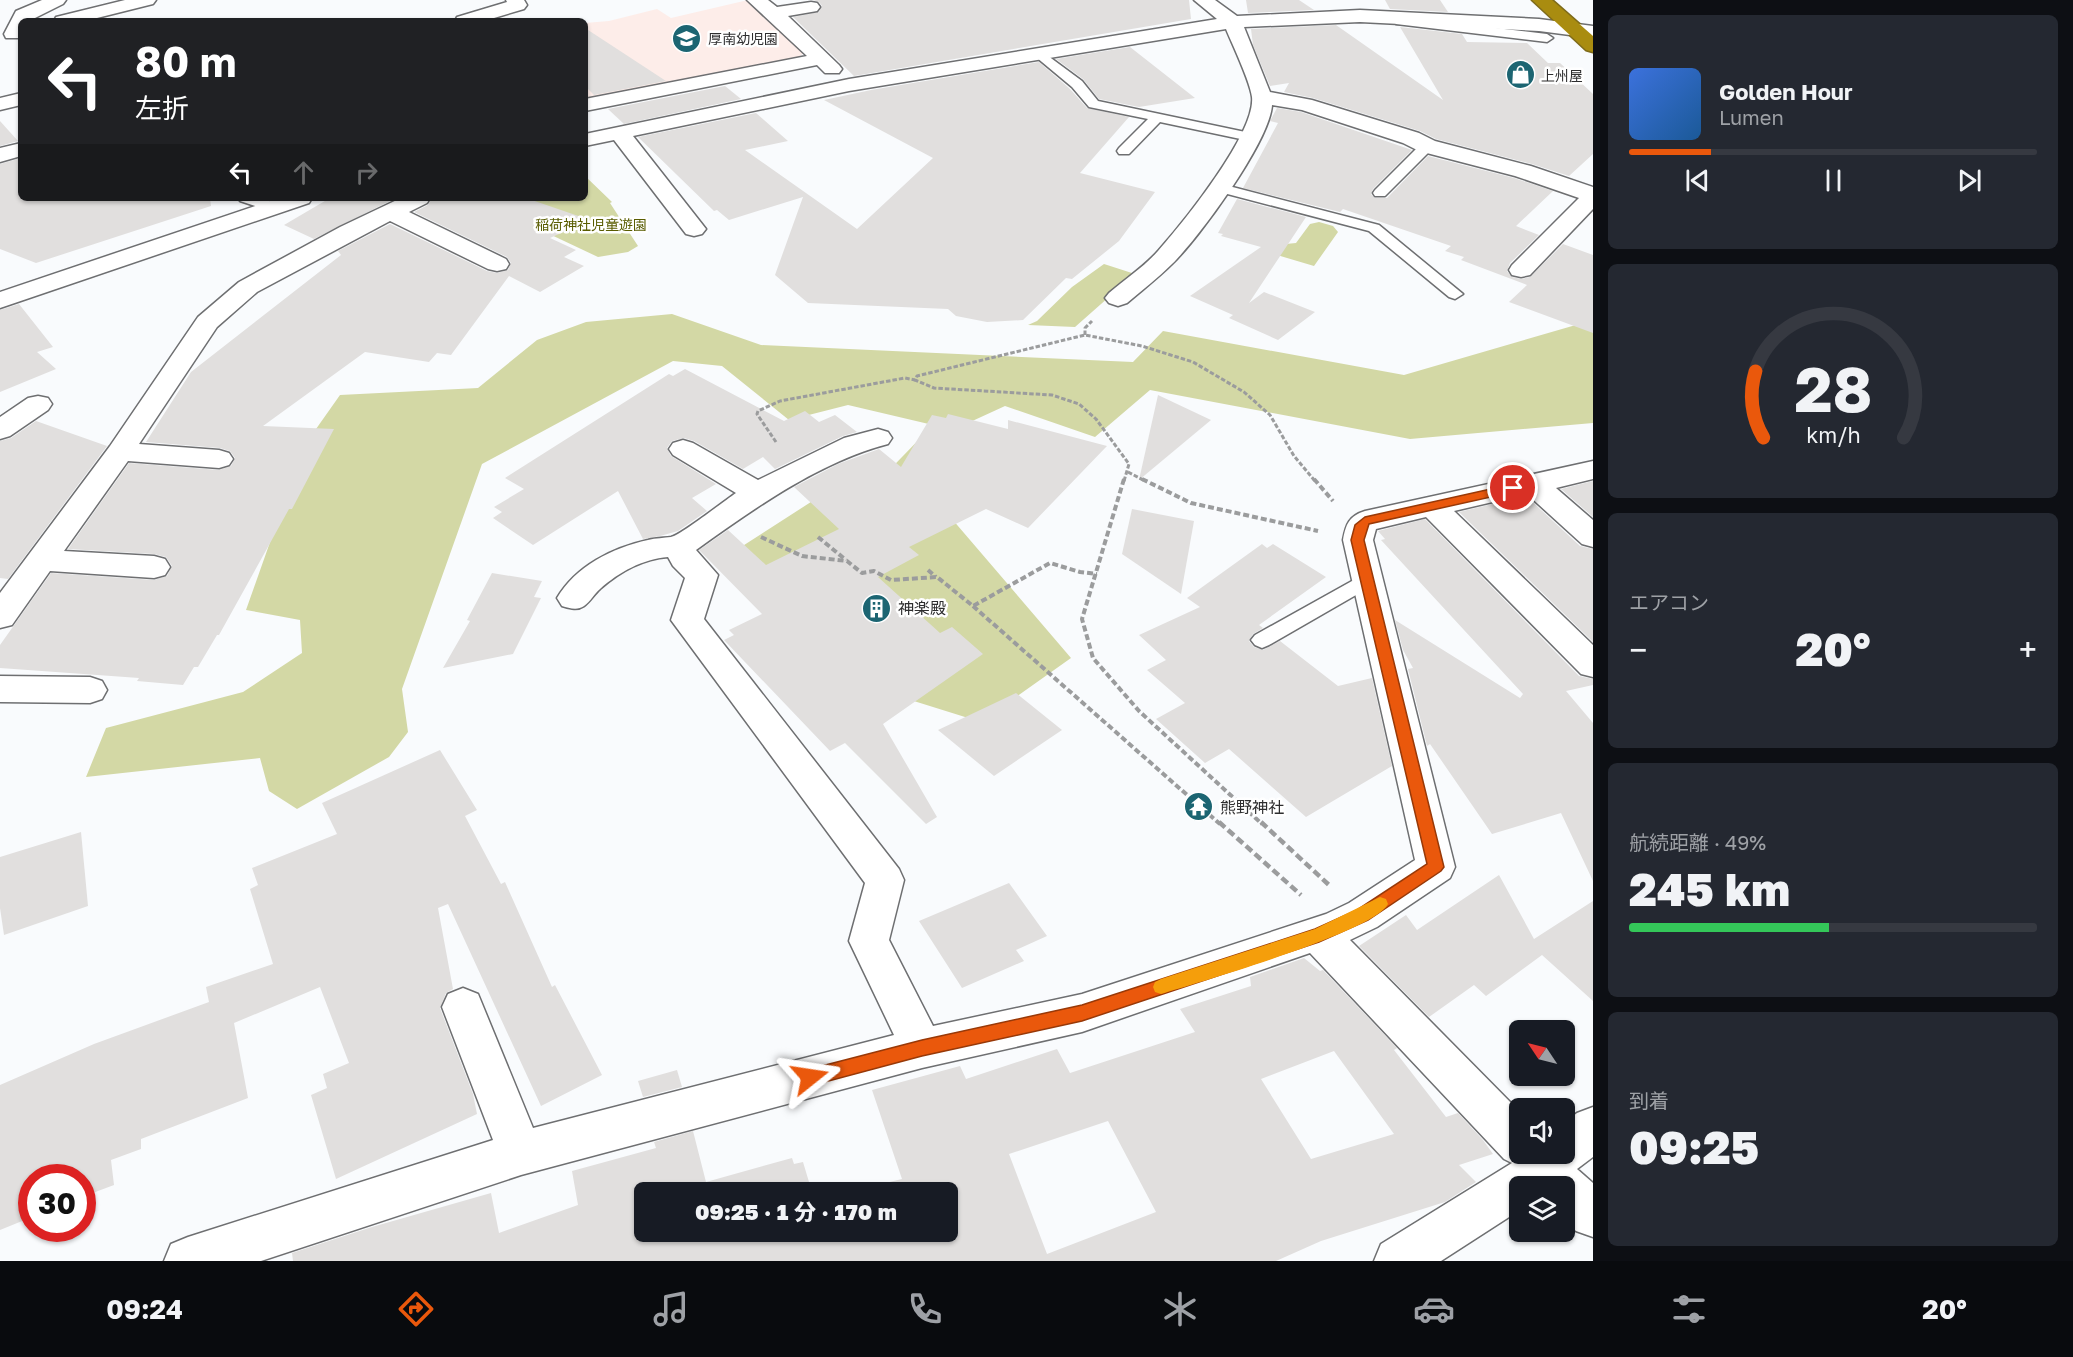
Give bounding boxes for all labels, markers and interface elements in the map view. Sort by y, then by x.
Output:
school or university icon: 厚南幼児園 [671,22,703,54]
place label: 厚南幼児園 [708,30,778,47]
text: 80 m [135,36,236,86]
icon: left [36,42,114,120]
shop icon: 上州屋 [1504,59,1536,91]
place label: 上州屋 [1541,67,1583,84]
text: Golden Hour [1719,78,1853,105]
text: 左折 [135,92,189,124]
text: Lumen [1719,105,1784,129]
icon: left [224,156,257,189]
icon: ahead [287,156,320,189]
icon: right [350,156,383,189]
icon: previous [1681,164,1714,197]
icon: pause [1817,164,1850,197]
icon: next [1953,164,1986,197]
park label: 稲荷神社児童遊園 [535,216,647,233]
text: 28 [1794,351,1872,426]
text: km/h [1806,423,1860,449]
pin [1487,462,1538,513]
icon: arrive [1496,471,1529,504]
text: エアコン [1629,590,1709,614]
building icon: 神楽殿 [861,592,893,624]
place label: 神楽殿 [898,598,946,618]
text: 20° [1795,622,1871,676]
text: − [1629,630,1647,669]
text: + [2019,630,2037,669]
temple icon: 熊野神社 [1183,791,1215,823]
place label: 熊野神社 [1220,797,1284,817]
text: 航続距離 · 49% [1629,830,1766,854]
text: 245 km [1629,862,1790,916]
north arrow [1509,1020,1575,1086]
map controls [1509,1020,1575,1242]
position arrow [778,1045,842,1109]
text: 到着 [1629,1088,1669,1112]
button: sound [1509,1098,1575,1164]
text: 09:25 [1629,1120,1759,1174]
speed limit sign: 30 [18,1164,96,1242]
button: layers [1509,1176,1575,1242]
text: 09:25 · 1 分 · 170 m [695,1198,897,1225]
icon: directions [395,1288,437,1330]
icon: music [650,1288,692,1330]
icon: phone [904,1288,946,1330]
icon: climate [1159,1288,1201,1330]
icon: car [1413,1288,1455,1330]
icon: filters [1668,1288,1710,1330]
text: 09:24 [106,1293,183,1325]
text: 20° [1922,1293,1967,1325]

